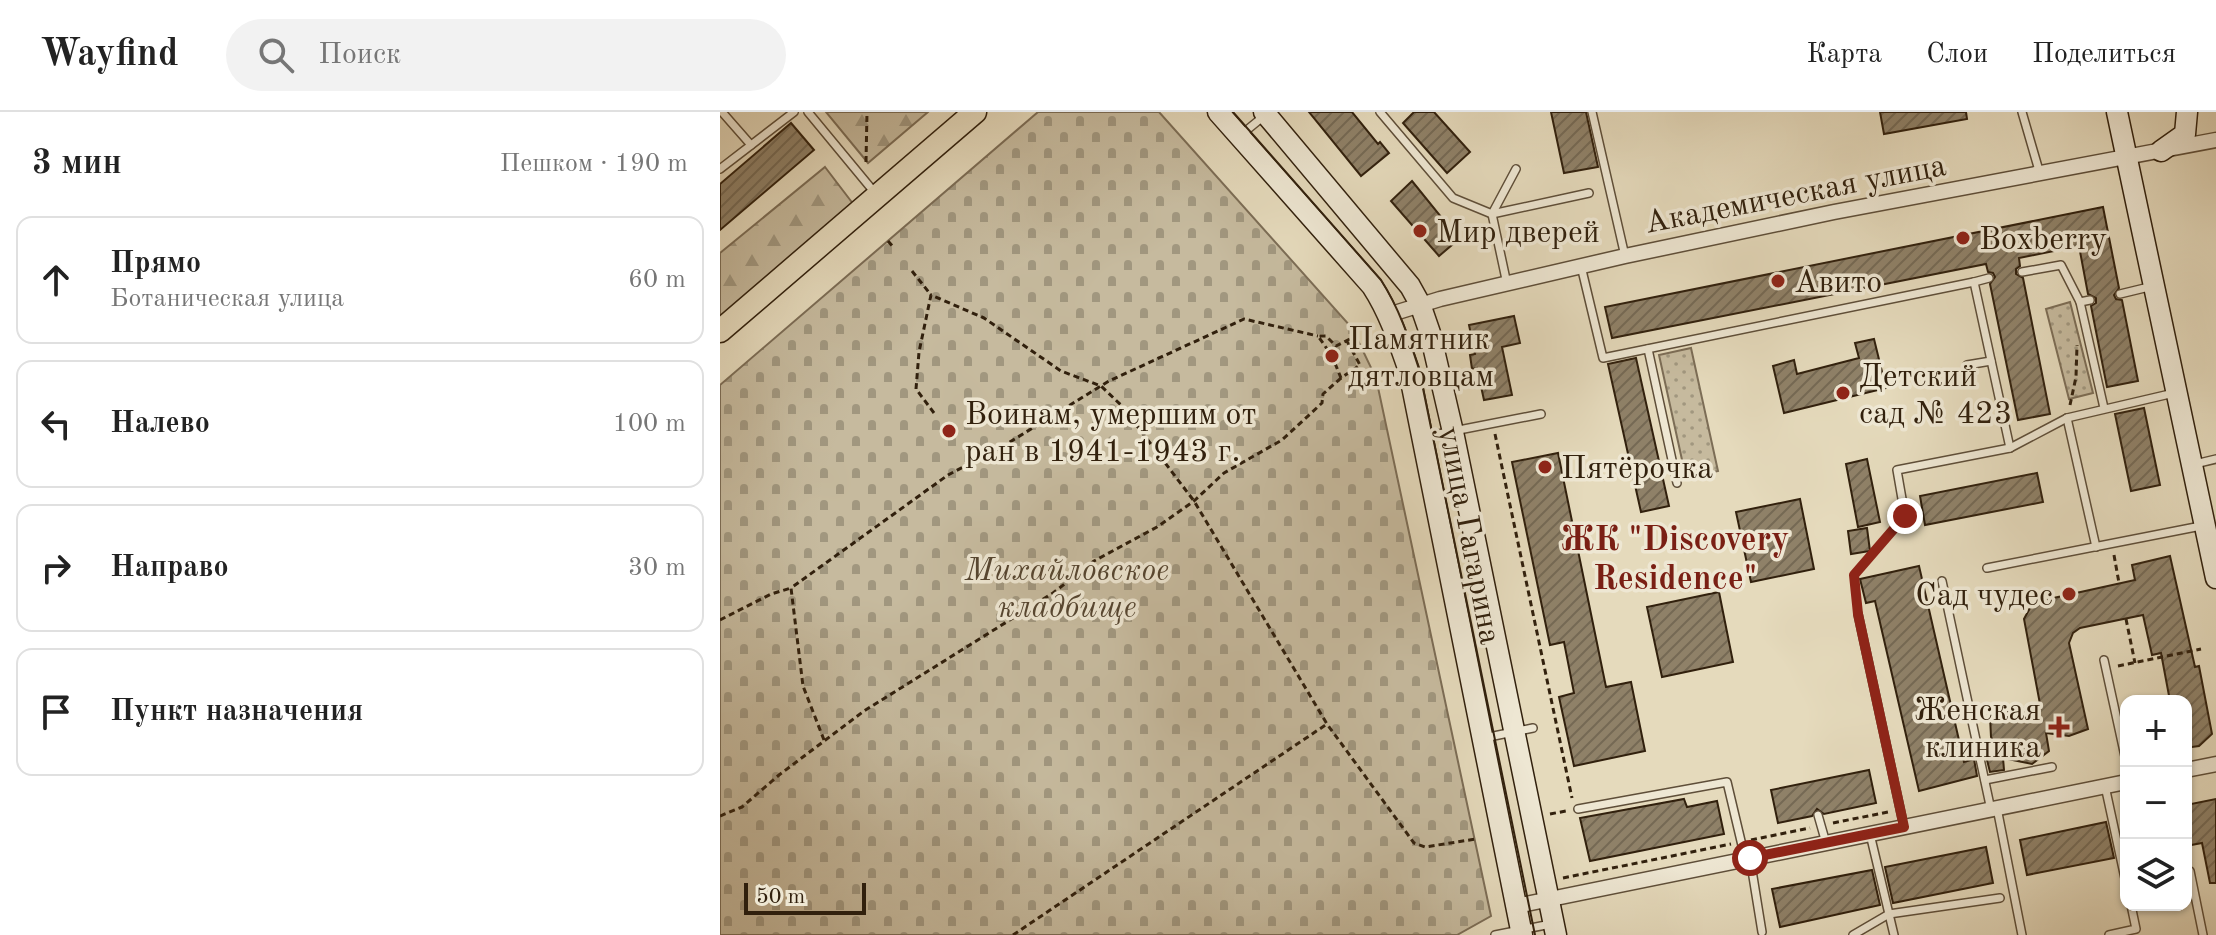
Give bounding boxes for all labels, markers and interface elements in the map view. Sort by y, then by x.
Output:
search box [226,19,786,91]
icon: search [254,33,298,77]
text: Wayfind [40,36,178,74]
text: Поиск [318,40,401,70]
text: Карта [1806,41,1882,69]
text: Слои [1926,41,1988,69]
text: Поделиться [2032,41,2176,69]
text: 3 мин [32,147,122,181]
text: Пешком · 190 m [500,151,688,177]
street label: Академическая улица [1642,151,1949,241]
place label: Мир дверей [1436,218,1600,250]
marker: Мир дверей [1411,222,1429,240]
place label: Boxberry [1979,225,2107,257]
marker: Boxberry [1954,229,1972,247]
text: Прямо [110,249,201,279]
icon: ahead [34,258,78,302]
text: 60 m [628,267,686,293]
place label: Авито [1794,268,1882,300]
marker: Авито [1769,272,1787,290]
text: Ботаническая улица [110,286,344,312]
place label: Памятник дятловцам [1348,325,1494,394]
marker: Памятник дятловцам [1323,347,1341,365]
place label: Детский сад № 423 [1859,362,2012,431]
marker: Детский сад № 423 [1834,384,1852,402]
place label: Воинам, умершим от ран в 1941-1943 г. [965,400,1257,469]
icon: left [34,402,78,446]
text: Налево [110,409,210,439]
text: 100 m [613,411,686,437]
marker: Воинам, умершим от ран в 1941-1943 г. [940,422,958,440]
street label: улица Гагарина [1431,424,1505,648]
place label: Пятёрочка [1561,454,1713,486]
marker: Пятёрочка [1536,458,1554,476]
route end [1887,498,1923,534]
district label: ЖК "Discovery Residence" [1561,524,1789,597]
icon: right [34,546,78,590]
text: Направо [110,553,229,583]
text: 30 m [628,555,686,581]
park label: Михайловское кладбище [964,556,1169,625]
place label: Сад чудес [1915,581,2053,613]
marker: Сад чудес [2060,585,2078,603]
icon: arrive [34,690,78,734]
map controls [2120,695,2192,911]
button: + [2120,695,2192,767]
place label: Женская клиника [1914,696,2041,765]
text: Пункт назначения [110,697,363,727]
marker: Женская клиника [2048,716,2070,738]
button: − [2120,767,2192,839]
button: layers [2120,839,2192,911]
route start [1732,840,1768,876]
scale bar [744,879,866,915]
text: 50 m [756,886,805,908]

